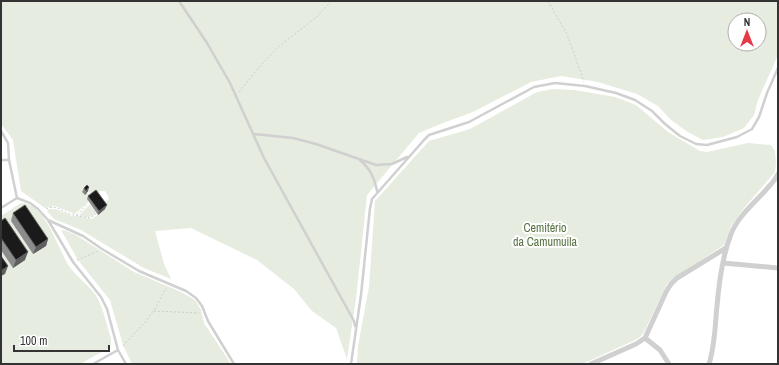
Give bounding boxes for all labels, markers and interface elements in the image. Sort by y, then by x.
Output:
north arrow [727,12,767,52]
text: N [744,15,750,29]
park label: Cemitério da Camumuila [513,220,578,250]
scale bar [14,327,109,353]
text: 100 m [20,333,47,349]

